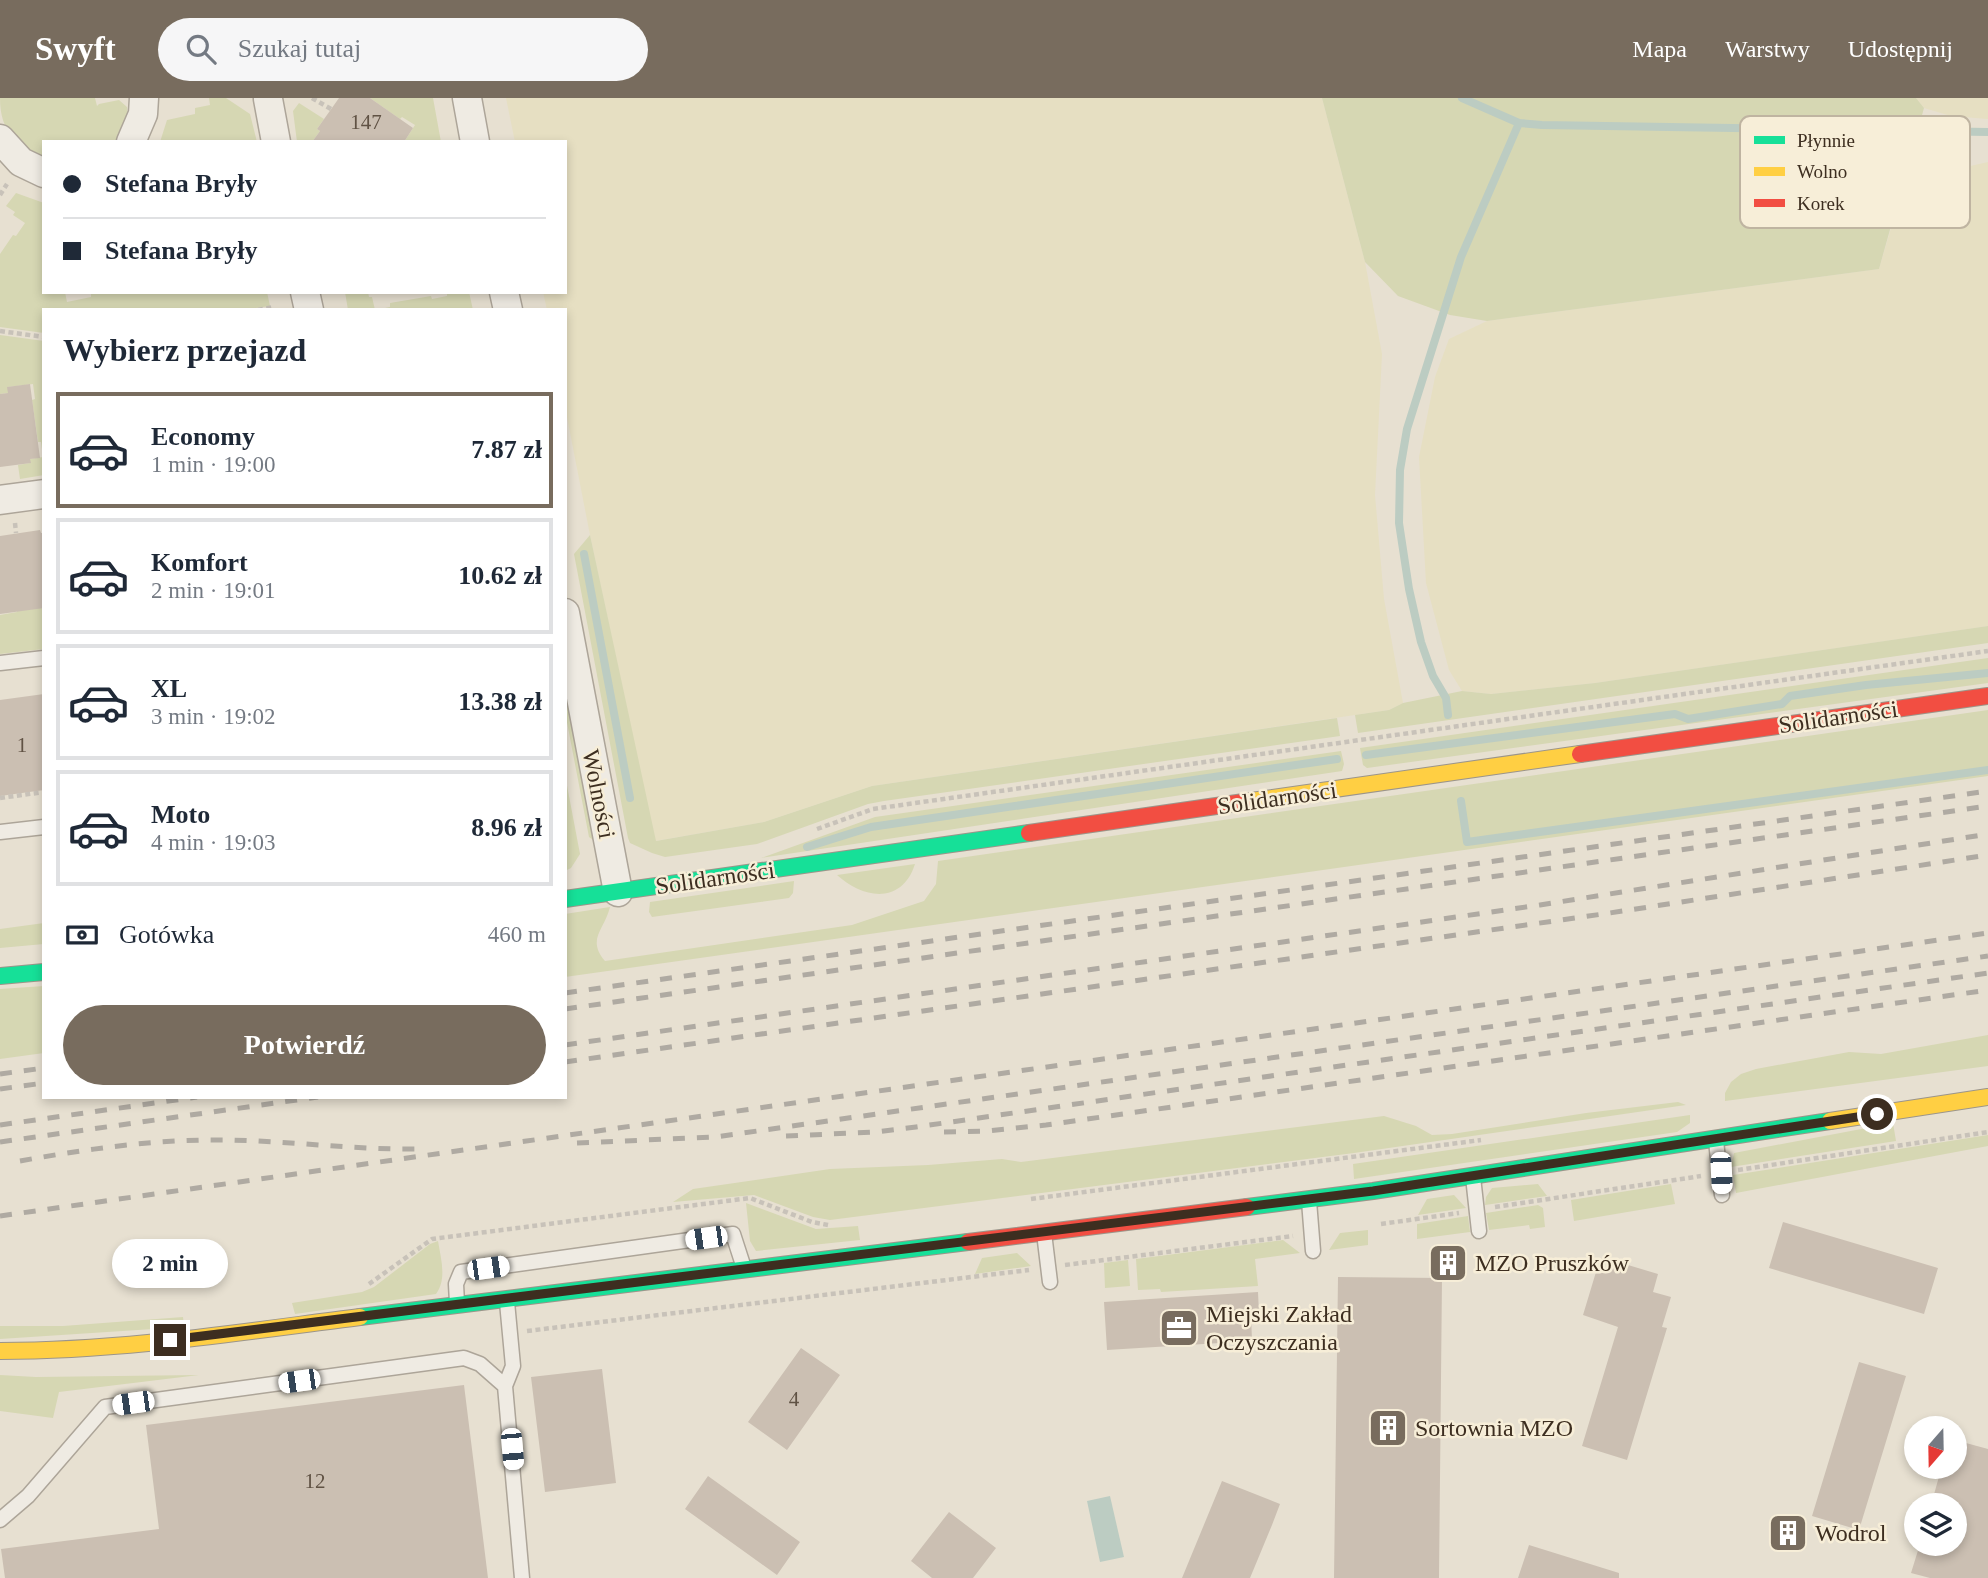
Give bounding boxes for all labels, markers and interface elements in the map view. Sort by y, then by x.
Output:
search box [158,18,648,81]
icon: search [182,30,220,68]
text: Swyft [35,31,116,67]
text: Szukaj tutaj [238,34,361,63]
text: Mapa [1632,36,1687,62]
text: Warstwy [1725,36,1810,62]
text: Udostępnij [1848,36,1953,62]
house number: 147 [350,110,382,134]
legend [1740,116,1970,228]
text: Płynnie [1797,130,1855,151]
text: Wolno [1797,161,1847,182]
text: Stefana Bryły [105,169,257,198]
text: Korek [1797,193,1845,214]
text: Stefana Bryły [105,236,257,265]
text: Wybierz przejazd [63,332,306,368]
icon: car [67,419,130,482]
text: Economy [151,422,255,451]
text: 7.87 zł [471,435,542,464]
text: 1 min · 19:00 [151,452,276,477]
icon: car [67,545,130,608]
text: Komfort [151,548,248,577]
text: 10.62 zł [458,561,542,590]
text: 2 min · 19:01 [151,578,276,603]
icon: car [67,671,130,734]
text: XL [151,674,187,703]
text: 13.38 zł [458,687,542,716]
street label: Solidarności [1777,696,1900,738]
text: 3 min · 19:02 [151,704,276,729]
house number: 1 [17,733,27,757]
street label: Wolności [578,747,620,841]
street label: Solidarności [1216,777,1339,819]
icon: car [67,797,130,860]
text: Moto [151,800,210,829]
text: 8.96 zł [471,813,542,842]
text: 4 min · 19:03 [151,830,276,855]
street label: Solidarności [654,857,777,899]
icon: cash [63,916,101,954]
text: Gotówka [119,920,214,949]
text: 460 m [488,922,546,947]
button: Potwierdź [63,1005,546,1085]
route start [1861,1098,1893,1130]
car [1710,1151,1733,1195]
car [684,1225,729,1251]
callout: 2 min [112,1238,228,1288]
building icon: MZO Pruszków [1427,1242,1469,1284]
place label: MZO Pruszków [1475,1250,1630,1276]
text: 2 min [142,1251,198,1276]
car [466,1255,511,1281]
place label: Miejski Zakład Oczyszczania [1206,1301,1352,1355]
office icon: Miejski Zakład Oczyszczania [1158,1307,1200,1349]
route end [154,1324,186,1356]
car [277,1368,322,1394]
house number: 4 [789,1387,800,1411]
car [111,1390,156,1416]
building icon: Sortownia MZO [1367,1407,1409,1449]
place label: Sortownia MZO [1415,1415,1573,1441]
north arrow [1904,1416,1967,1479]
map controls [1904,1416,1967,1556]
car [500,1427,525,1471]
house number: 12 [305,1469,326,1493]
button: layers [1904,1493,1967,1556]
building icon: Wodrol [1767,1512,1809,1554]
place label: Wodrol [1815,1520,1887,1546]

